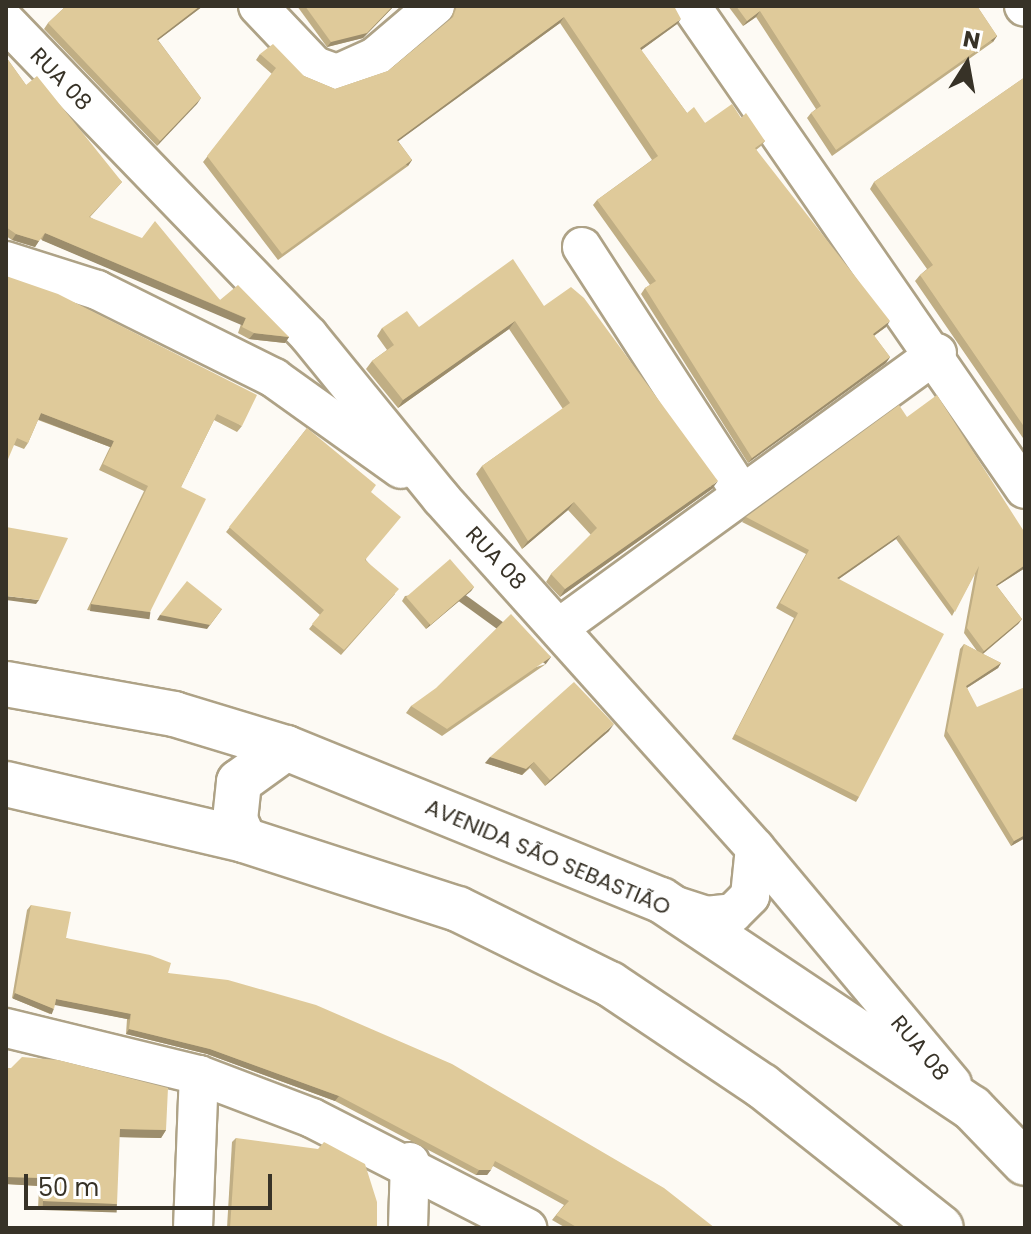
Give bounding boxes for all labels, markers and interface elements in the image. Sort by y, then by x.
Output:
text: N [961,23,983,57]
north arrow [927,24,1007,104]
street label: RUA 08 [25,42,97,116]
street label: RUA 08 [460,521,532,595]
street label: AVENIDA SÃO SEBASTIÃO [421,793,675,921]
street label: RUA 08 [885,1010,955,1086]
scale bar [28,1158,276,1208]
text: 50 m [38,1171,99,1204]

